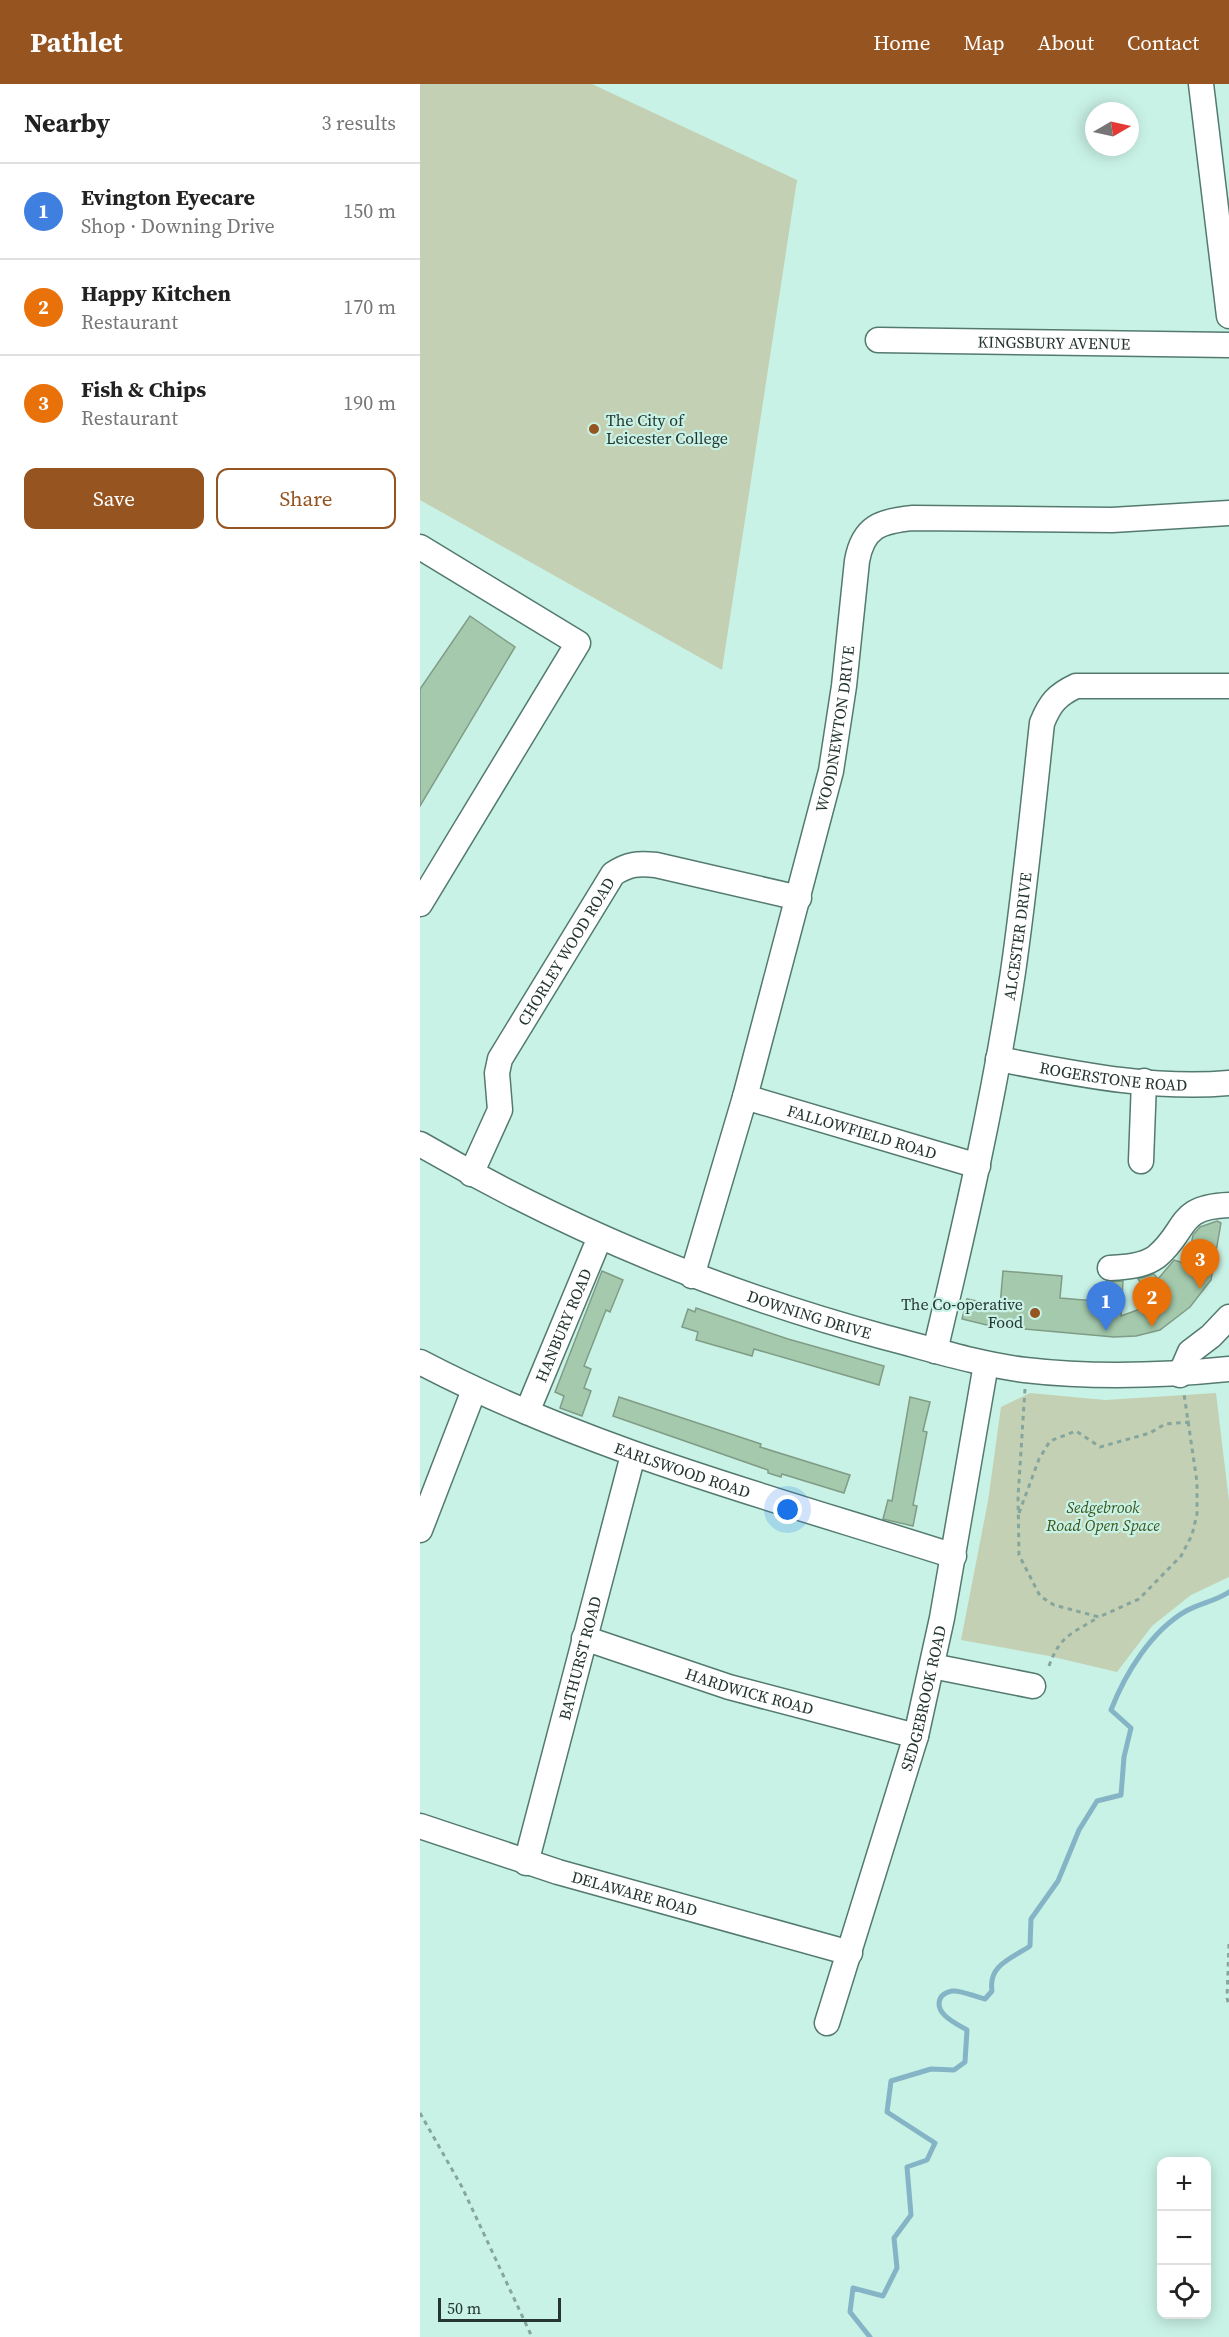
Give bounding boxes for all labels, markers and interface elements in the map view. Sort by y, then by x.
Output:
text: Pathlet [30,23,123,61]
text: Home [873,28,931,57]
text: Map [964,28,1005,57]
text: About [1038,28,1094,57]
text: Contact [1127,28,1199,57]
north arrow [1085,102,1139,156]
text: Nearby [24,105,110,141]
text: 3 results [321,109,396,137]
text: Evington Eyecare [81,182,255,212]
text: 1 [38,197,49,225]
text: 150 m [343,197,396,225]
text: Shop · Downing Drive [81,212,275,240]
text: Happy Kitchen [81,278,231,308]
text: 2 [38,293,49,321]
text: 170 m [343,293,396,321]
text: Restaurant [81,308,178,336]
street label: KINGSBURY AVENUE [977,330,1131,355]
text: Fish & Chips [81,374,206,404]
text: 3 [38,389,49,417]
text: 190 m [343,389,396,417]
text: Restaurant [81,404,178,432]
place label: The City of Leicester College [606,409,728,449]
marker: The City of Leicester College [587,422,601,436]
button: Save [24,468,204,529]
button: Share [216,468,396,529]
street label: WOODNEWTON DRIVE [810,644,859,814]
street label: ALCESTER DRIVE [998,871,1037,1002]
street label: CHORLEY WOOD ROAD [512,873,620,1030]
street label: ROGERSTONE ROAD [1038,1056,1188,1096]
street label: FALLOWFIELD ROAD [785,1099,939,1164]
pin: 3 [1180,1240,1220,1289]
street label: HANBURY ROAD [530,1265,597,1385]
pin: 2 [1132,1278,1172,1327]
pin: 1 [1086,1282,1126,1331]
street label: DOWNING DRIVE [744,1285,874,1344]
place label: The Co-operative Food [901,1293,1023,1333]
marker: The Co-operative Food [1028,1306,1042,1320]
street label: EARLSWOOD ROAD [611,1436,753,1503]
your location [773,1495,802,1524]
park label: Sedgebrook Road Open Space [1045,1496,1160,1536]
street label: BATHURST ROAD [553,1594,607,1722]
street label: SEDGEBROOK ROAD [895,1623,951,1774]
street label: HARDWICK ROAD [683,1662,816,1720]
street label: DELAWARE ROAD [569,1865,700,1921]
map controls [1157,2157,1211,2319]
button: + [1157,2157,1211,2211]
button: − [1157,2211,1211,2265]
button: locate [1157,2265,1211,2319]
scale bar [438,2295,561,2322]
text: 50 m [447,2297,481,2319]

